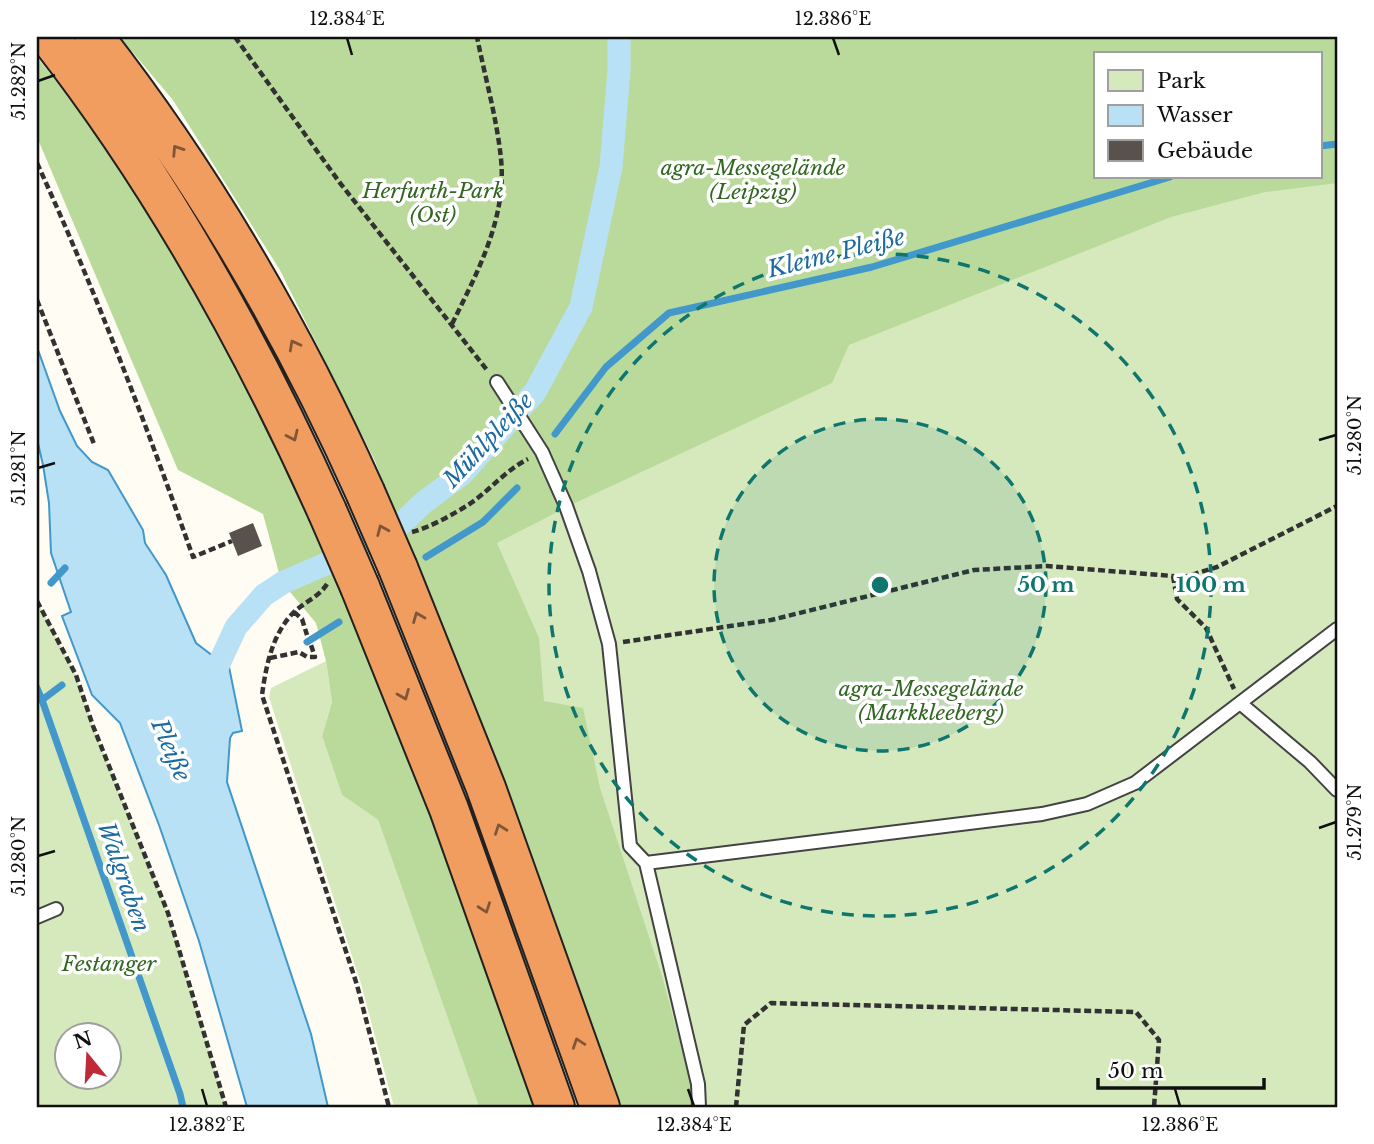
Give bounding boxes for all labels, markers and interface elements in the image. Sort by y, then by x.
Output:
text: 12.384°E [309,8,385,30]
text: 12.386°E [795,8,871,30]
text: 51.282°N [8,42,30,120]
legend [1094,52,1322,178]
text: Park [1157,68,1206,94]
text: Wasser [1156,102,1233,128]
text: Gebäude [1157,138,1253,164]
one-way arrow [173,144,186,157]
park label: agra-Messegelände (Leipzig) [661,155,846,205]
park label: Herfurth-Park (Ost) [361,178,504,228]
water label: Kleine Pleiße [763,222,908,284]
one-way arrow [289,340,302,352]
water label: Mühlpleiße [436,386,539,494]
text: 51.280°N [1344,395,1366,475]
one-way arrow [285,429,299,442]
text: 51.281°N [8,430,30,506]
one-way arrow [376,525,390,537]
text: 50 m [1017,572,1075,598]
text: 100 m [1176,572,1246,598]
centre of rings [868,573,892,597]
one-way arrow [412,611,426,623]
park label: agra-Messegelände (Markkleeberg) [839,676,1024,726]
one-way arrow [396,689,410,701]
water label: Pleiße [145,714,197,786]
text: 51.279°N [1344,783,1366,861]
text: 51.280°N [8,816,30,896]
water label: Walgraben [92,818,156,936]
one-way arrow [495,823,509,835]
one-way arrow [477,902,491,914]
park label: Festanger [61,951,158,977]
north arrow [52,1021,122,1092]
text: N [71,1027,95,1054]
one-way arrow [572,1037,586,1049]
scale bar [1098,1046,1264,1090]
text: 50 m [1108,1058,1164,1084]
text: 12.382°E [169,1114,245,1136]
text: 12.384°E [656,1114,732,1136]
text: 12.386°E [1142,1114,1218,1136]

